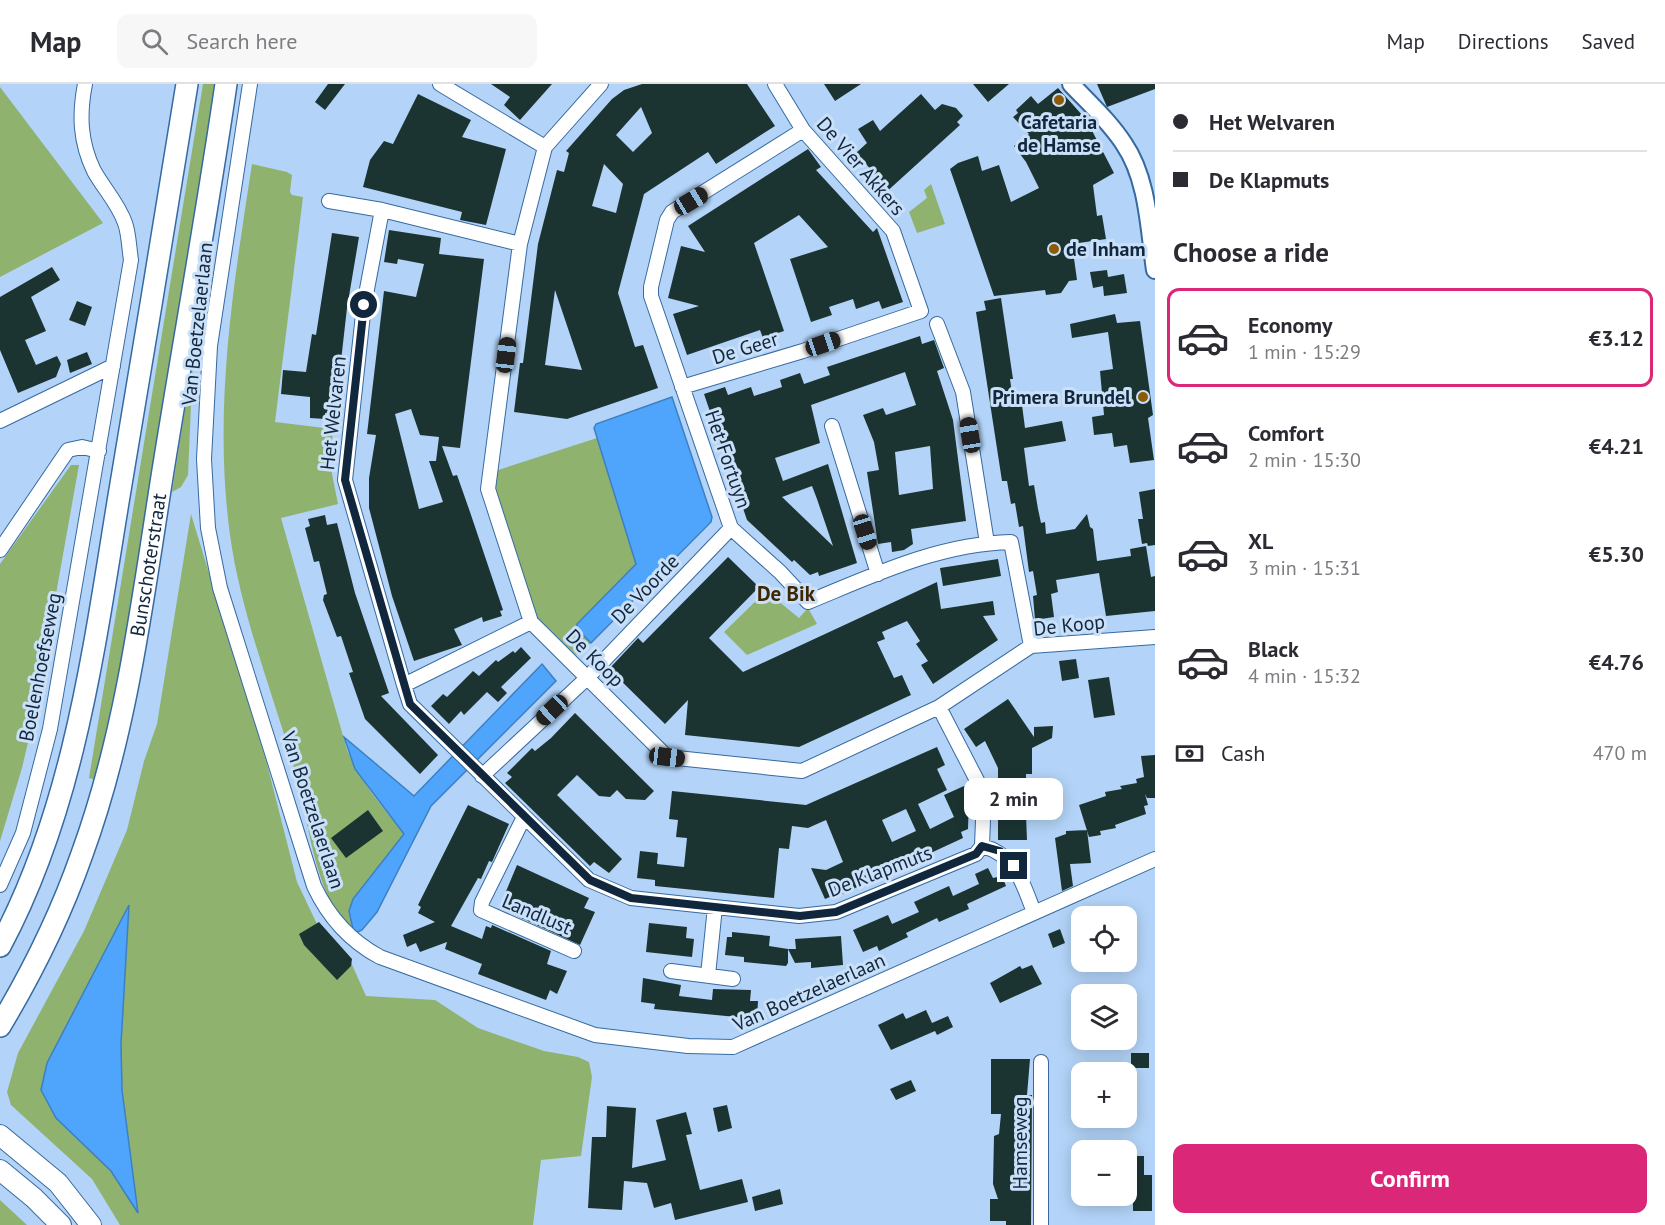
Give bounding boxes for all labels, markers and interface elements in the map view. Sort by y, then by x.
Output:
search box [117,14,537,68]
text: Map [30,23,81,60]
icon: search [138,25,171,58]
text: Search here [186,27,297,55]
text: Map [1386,28,1425,55]
text: Directions [1458,28,1549,55]
text: Saved [1582,28,1635,55]
marker: Cafetaria de Hamse [1052,93,1066,107]
text: Het Welvaren [1209,108,1335,136]
place label: Cafetaria de Hamse [1017,109,1101,158]
street label: De Vier Akkers [811,111,911,221]
text: De Klapmuts [1209,166,1329,194]
car [671,184,711,218]
text: Choose a ride [1173,235,1329,269]
place label: de Inham [1066,236,1146,262]
street label: Van Boetzelaerlaan [175,241,219,408]
marker: de Inham [1047,242,1061,256]
route start [350,291,377,318]
icon: car [1176,311,1230,365]
text: Economy [1248,311,1332,339]
text: €3.12 [1589,324,1644,352]
street label: De Geer [709,326,781,370]
car [803,330,843,358]
car [495,336,517,374]
text: 1 min · 15:29 [1248,339,1361,365]
street label: Het Welvaren [314,355,352,471]
place label: Primera Brundel [992,384,1131,410]
marker: Primera Brundel [1136,390,1150,404]
street label: Het Fortuyn [699,407,757,511]
car [958,416,982,454]
icon: car [1176,419,1230,473]
text: Comfort [1248,419,1324,447]
text: €4.21 [1589,432,1644,460]
text: 2 min · 15:30 [1248,447,1361,473]
street label: Bunschoterstraat [124,491,172,639]
car [851,512,879,552]
icon: car [1176,527,1230,581]
text: XL [1248,527,1273,555]
text: €5.30 [1589,540,1644,568]
street label: De Voorde [605,549,685,629]
text: 3 min · 15:31 [1248,555,1361,581]
district label: De Bik [757,580,816,607]
street label: Boelenhoefseweg [13,590,67,744]
street label: De Koop [1032,608,1106,642]
street label: De Koop [560,623,630,693]
icon: car [1176,635,1230,689]
text: Black [1248,635,1299,663]
text: €4.76 [1589,648,1644,676]
text: 4 min · 15:32 [1248,663,1361,689]
car [533,691,571,729]
street label: Van Boetzelaerlaan [275,727,351,892]
icon: cash [1173,737,1206,770]
text: Cash [1221,739,1265,767]
text: 470 m [1593,740,1647,766]
car [648,746,686,768]
callout: 2 min [964,779,1064,821]
text: 2 min [989,786,1038,812]
street label: De Klapmuts [824,839,936,903]
route end [1000,852,1027,879]
street label: Landlust [498,888,576,940]
map controls [1071,906,1137,1206]
button: locate [1071,906,1137,972]
street label: Van Boetzelaerlaan [728,947,889,1038]
button: layers [1071,984,1137,1050]
button: + [1071,1062,1137,1128]
street label: Hamseweg [1007,1096,1033,1190]
button: − [1071,1140,1137,1206]
button: Confirm [1173,1144,1647,1213]

